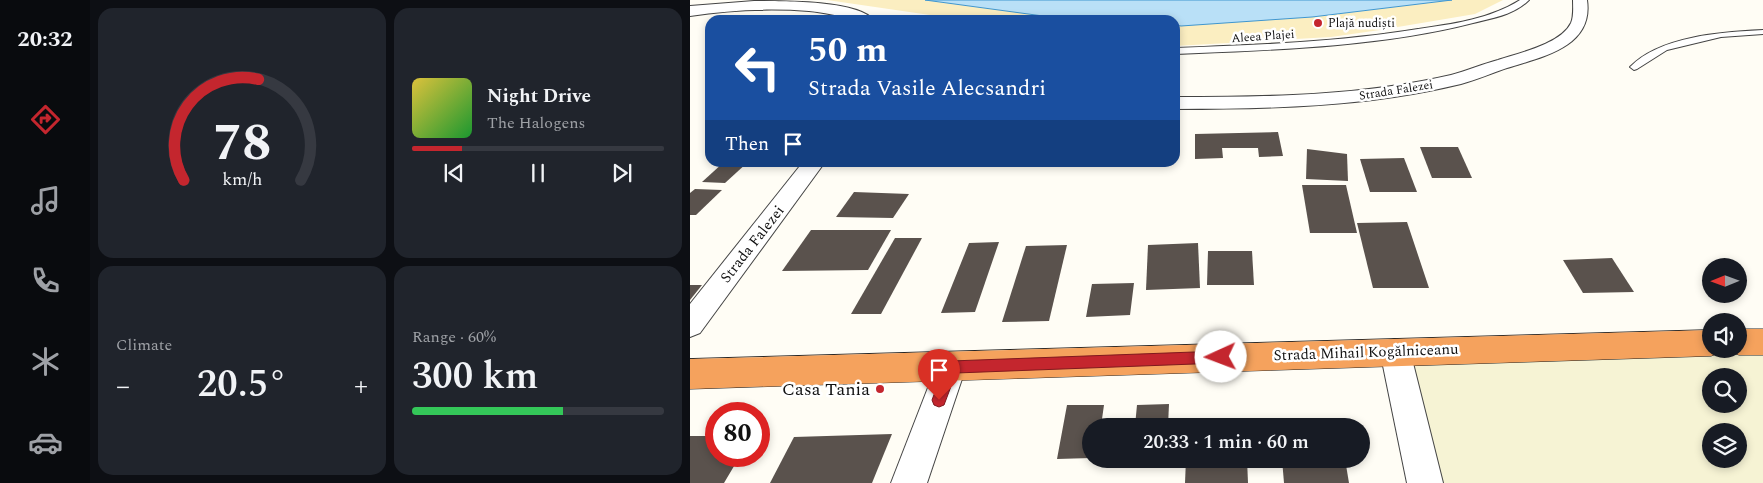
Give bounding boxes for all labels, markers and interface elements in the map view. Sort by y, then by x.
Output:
place label: Plajă nudiști [1328,14,1395,33]
marker: Plajă nudiști [1312,17,1324,29]
text: 20:32 [17,23,73,56]
text: 50 m [808,24,888,77]
street label: Aleea Plajei [1231,25,1296,48]
icon: left [725,35,790,100]
text: Strada Vasile Alecsandri [808,72,1046,105]
street label: Strada Falezei [1358,75,1435,106]
text: Night Drive [487,82,591,111]
icon: directions [28,102,63,137]
text: 78 [213,104,271,183]
text: The Halogens [487,111,585,135]
text: Then [725,130,769,159]
icon: arrive [779,130,807,158]
icon: previous [440,159,468,187]
icon: pause [524,159,552,187]
icon: next [608,159,636,187]
text: km/h [222,166,262,193]
icon: music [28,183,63,218]
street label: Strada Falezei [715,200,790,288]
north arrow [1702,258,1748,302]
map controls [1702,258,1747,468]
icon: phone [28,263,63,298]
button: sound [1702,313,1747,358]
text: Range · 60% [412,325,496,349]
position arrow [1194,330,1246,382]
text: Climate [116,333,172,357]
street label: Strada Mihail Kogălniceanu [1273,338,1459,367]
icon: climate [28,344,63,379]
text: 300 km [412,348,538,406]
pin [918,349,960,400]
text: 20.5° [197,356,287,414]
icon: arrive [925,356,953,384]
text: − [116,365,130,408]
text: + [354,365,368,408]
button: search [1702,368,1747,413]
place label: Casa Tania [782,376,870,403]
marker: Casa Tania [874,383,886,395]
speed limit sign: 80 [705,402,770,467]
button: layers [1702,423,1747,468]
icon: car [28,425,63,460]
text: 20:33 · 1 min · 60 m [1143,428,1309,457]

